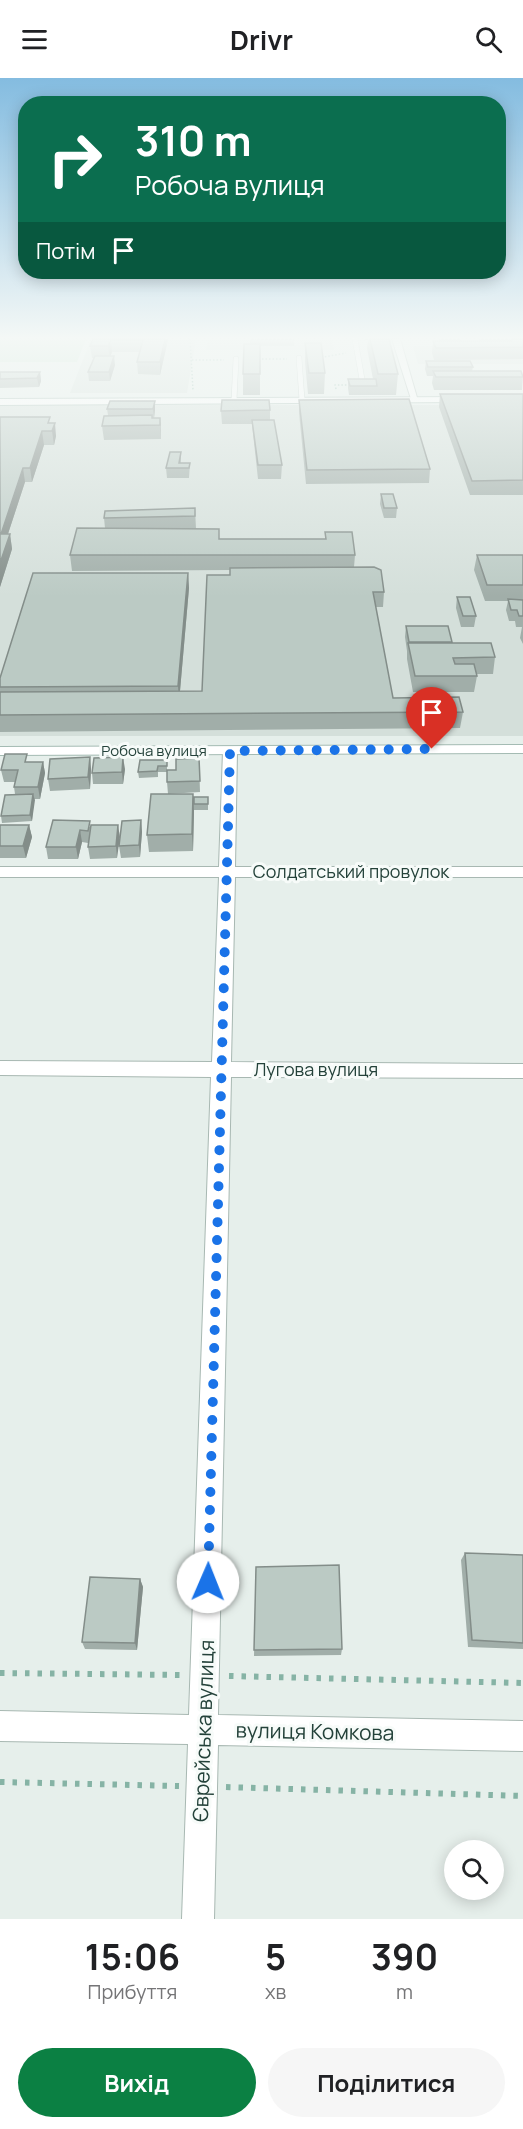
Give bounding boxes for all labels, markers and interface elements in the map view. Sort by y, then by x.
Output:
text: Drivr [230,21,293,58]
icon: menu [18,23,51,56]
icon: search [472,23,505,56]
text: 310 m [135,111,252,169]
icon: right [36,120,114,198]
text: Робоча вулиця [135,166,325,203]
icon: arrive [107,234,140,267]
text: Потім [36,236,95,266]
pin [406,687,457,749]
icon: arrive [415,696,448,729]
street label: Робоча вулиця [101,740,207,761]
street label: Солдатський провулок [253,859,450,883]
street label: Лугова вулиця [254,1057,378,1081]
position arrow [176,1550,240,1614]
street label: Єврейська вулиця [186,1639,220,1823]
street label: вулиця Комкова [235,1716,395,1746]
map controls [444,1840,504,1900]
button: search [444,1840,504,1900]
text: 15:06 [85,1932,180,1981]
text: 5 [265,1932,286,1981]
text: 390 [371,1932,438,1981]
text: Прибуття [88,1978,177,2005]
text: хв [265,1978,286,2005]
text: m [396,1978,413,2005]
button: Вихід [18,2048,256,2117]
button: Поділитися [268,2048,505,2117]

